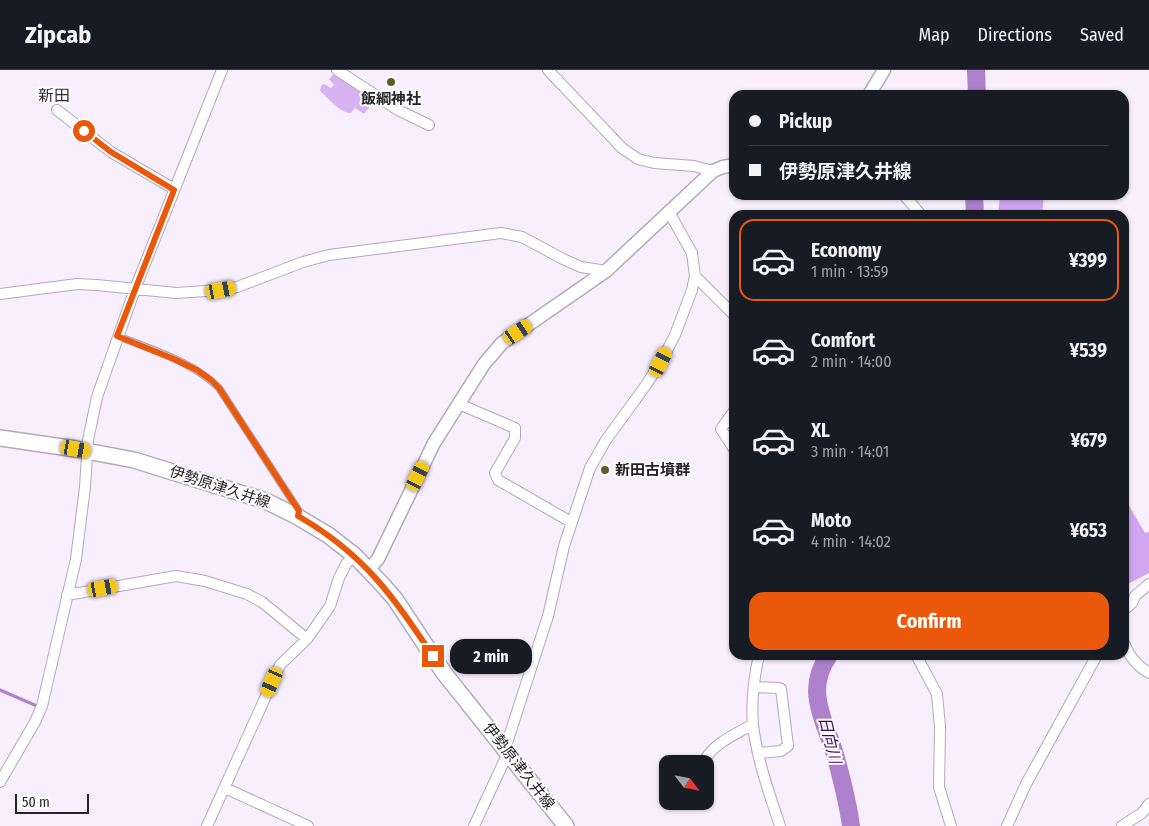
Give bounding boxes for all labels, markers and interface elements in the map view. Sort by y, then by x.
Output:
text: Zipcab [25,21,91,49]
text: Map [918,24,950,46]
text: Directions [978,24,1052,46]
text: Saved [1080,24,1124,46]
marker: 飯綱神社 [385,76,397,88]
district label: 新田 [38,86,70,105]
place label: 飯綱神社 [361,90,421,108]
text: Pickup [779,110,832,133]
route start [73,120,95,142]
text: 伊勢原津久井線 [779,160,912,183]
icon: car [751,238,796,283]
text: Economy [811,239,881,262]
text: ¥399 [1069,249,1107,272]
text: 1 min · 13:59 [811,262,888,281]
car [204,280,237,300]
car [501,317,534,347]
icon: car [751,328,796,373]
text: Comfort [811,329,875,352]
text: ¥539 [1070,339,1107,362]
car [647,345,674,379]
text: 2 min · 14:00 [811,352,892,371]
icon: car [751,418,796,463]
text: XL [811,419,830,442]
text: ¥679 [1070,429,1107,452]
car [59,439,92,459]
text: 3 min · 14:01 [811,442,889,461]
car [404,459,431,493]
place label: 新田古墳群 [615,461,690,479]
street label: 伊勢原津久井線 [167,462,273,512]
marker: 新田古墳群 [599,464,611,476]
icon: car [751,508,796,553]
text: Moto [811,509,851,532]
text: ¥653 [1070,519,1107,542]
text: 4 min · 14:02 [811,532,891,551]
car [86,578,119,598]
button: Confirm [749,592,1109,650]
callout: 2 min [450,638,533,674]
route end [422,645,444,667]
text: 2 min [473,647,509,666]
car [259,665,284,699]
water label: 日向川 [815,714,846,768]
street label: 伊勢原津久井線 [480,719,558,813]
north arrow [659,755,714,810]
map controls [659,755,714,810]
scale bar [15,791,89,814]
text: 50 m [22,794,50,811]

